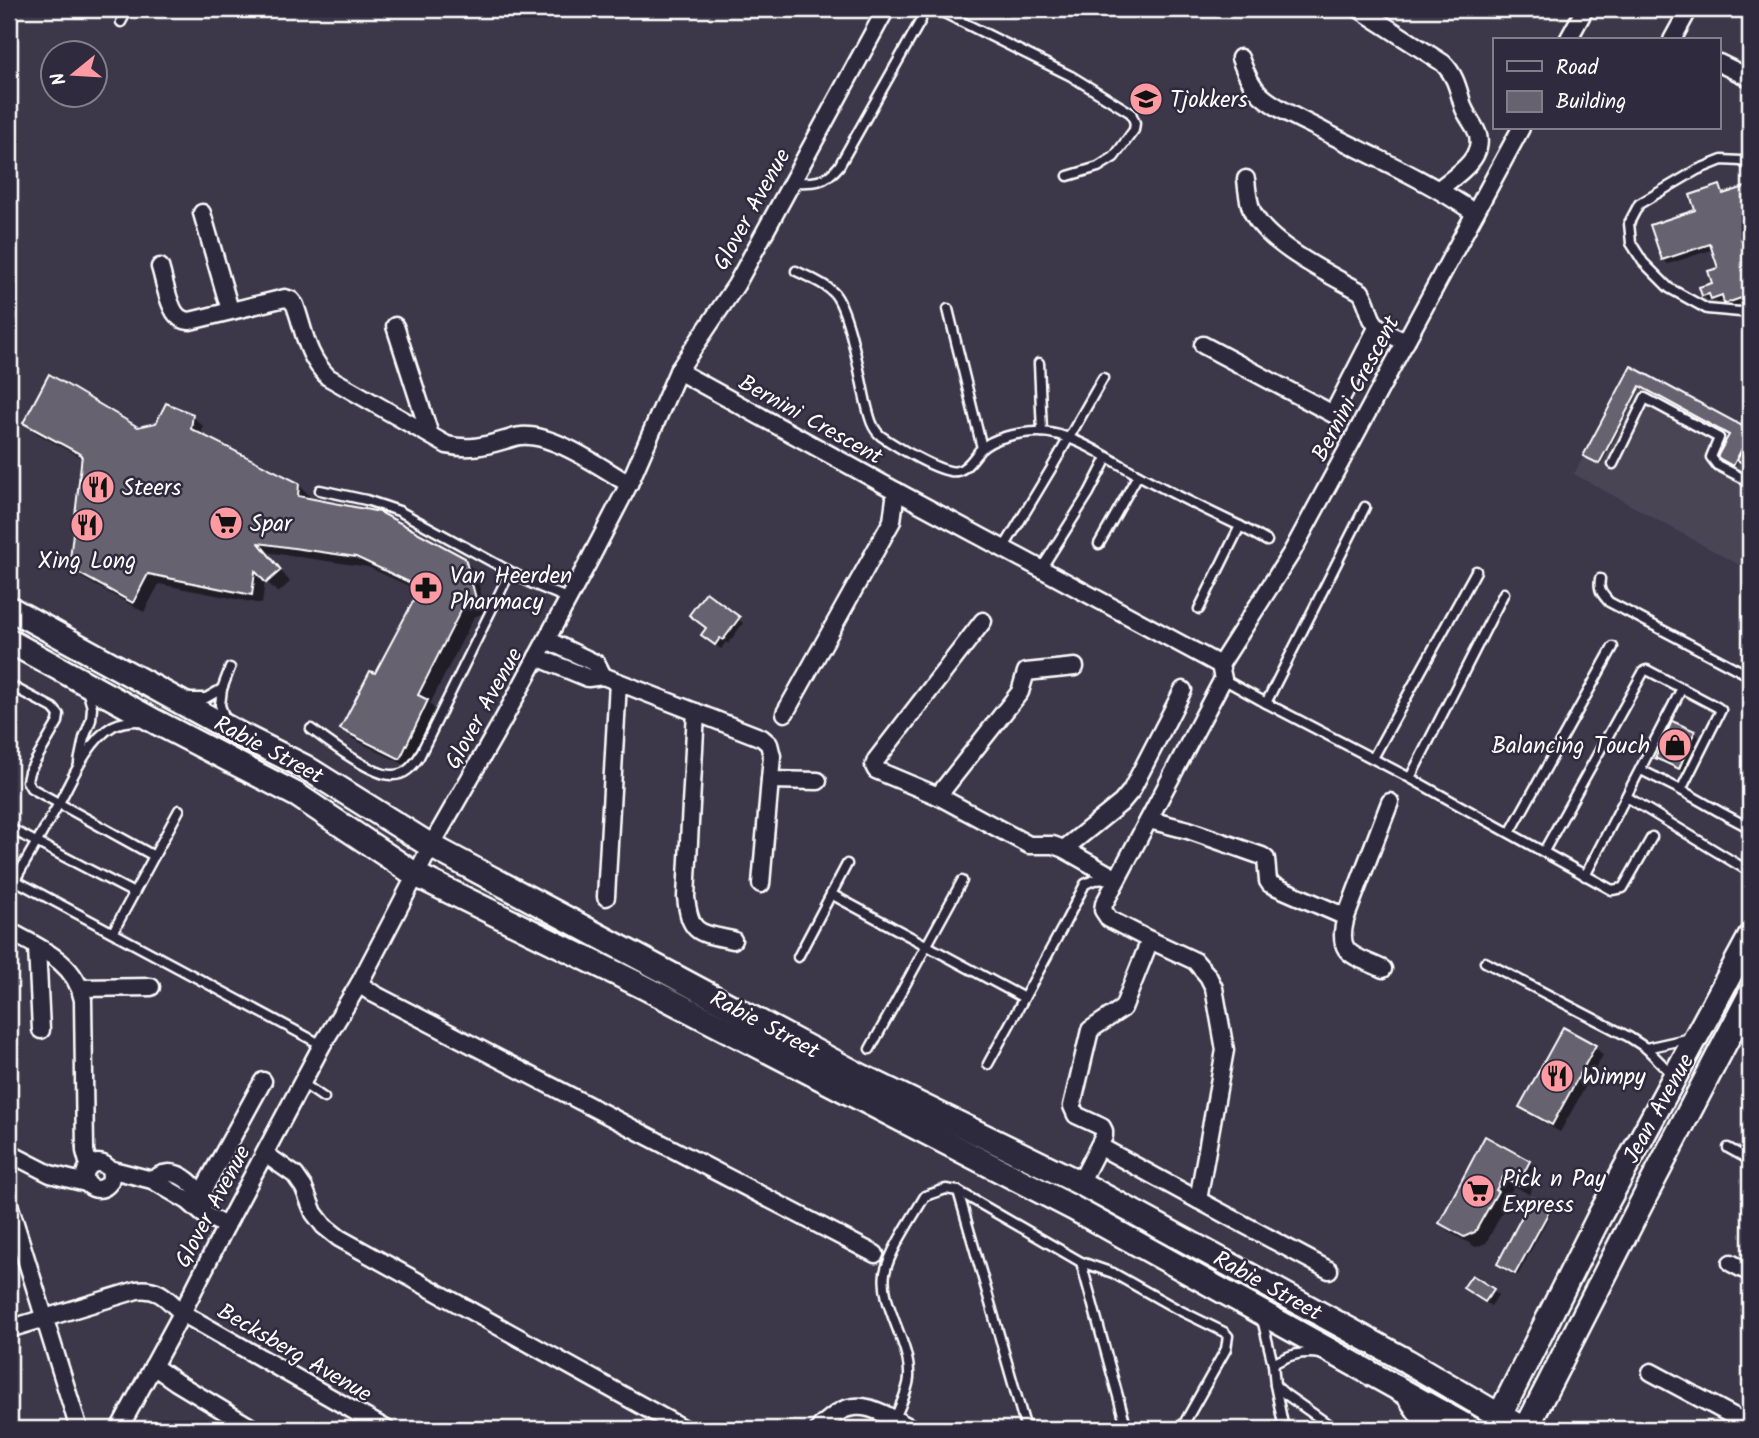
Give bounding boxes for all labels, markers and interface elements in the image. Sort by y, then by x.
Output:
north arrow [38,38,108,108]
legend [1493,38,1720,130]
text: Road [1556,52,1599,85]
text: N [44,68,76,89]
school or university icon: Tjokkers [1127,80,1165,118]
place label: Tjokkers [1170,83,1248,119]
text: Building [1556,86,1626,119]
street label: Glover Avenue [704,142,801,278]
street label: Bernini Crescent [1303,309,1411,468]
street label: Bernini Crescent [731,366,890,476]
restaurant icon: Steers [79,468,117,506]
place label: Steers [122,471,181,507]
supermarket icon: Spar [207,504,245,542]
restaurant icon: Xing Long [68,506,106,544]
place label: Spar [250,507,293,543]
place label: Xing Long [38,544,136,580]
place label: Van Heerden Pharmacy [450,559,572,621]
pharmacy icon: Van Heerden Pharmacy [407,569,445,607]
street label: Glover Avenue [436,641,533,777]
street label: Rabie Street [207,707,330,795]
shop icon: Balancing Touch [1656,726,1694,764]
place label: Balancing Touch [1491,729,1650,765]
street label: Rabie Street [703,982,826,1070]
street label: Jean Avenue [1615,1047,1705,1171]
restaurant icon: Wimpy [1538,1057,1576,1095]
place label: Wimpy [1582,1060,1646,1096]
street label: Glover Avenue [166,1139,261,1275]
place label: Pick n Pay Express [1502,1162,1606,1224]
supermarket icon: Pick n Pay Express [1459,1172,1497,1210]
street label: Rabie Street [1206,1242,1329,1332]
street label: Becksberg Avenue [210,1295,378,1413]

